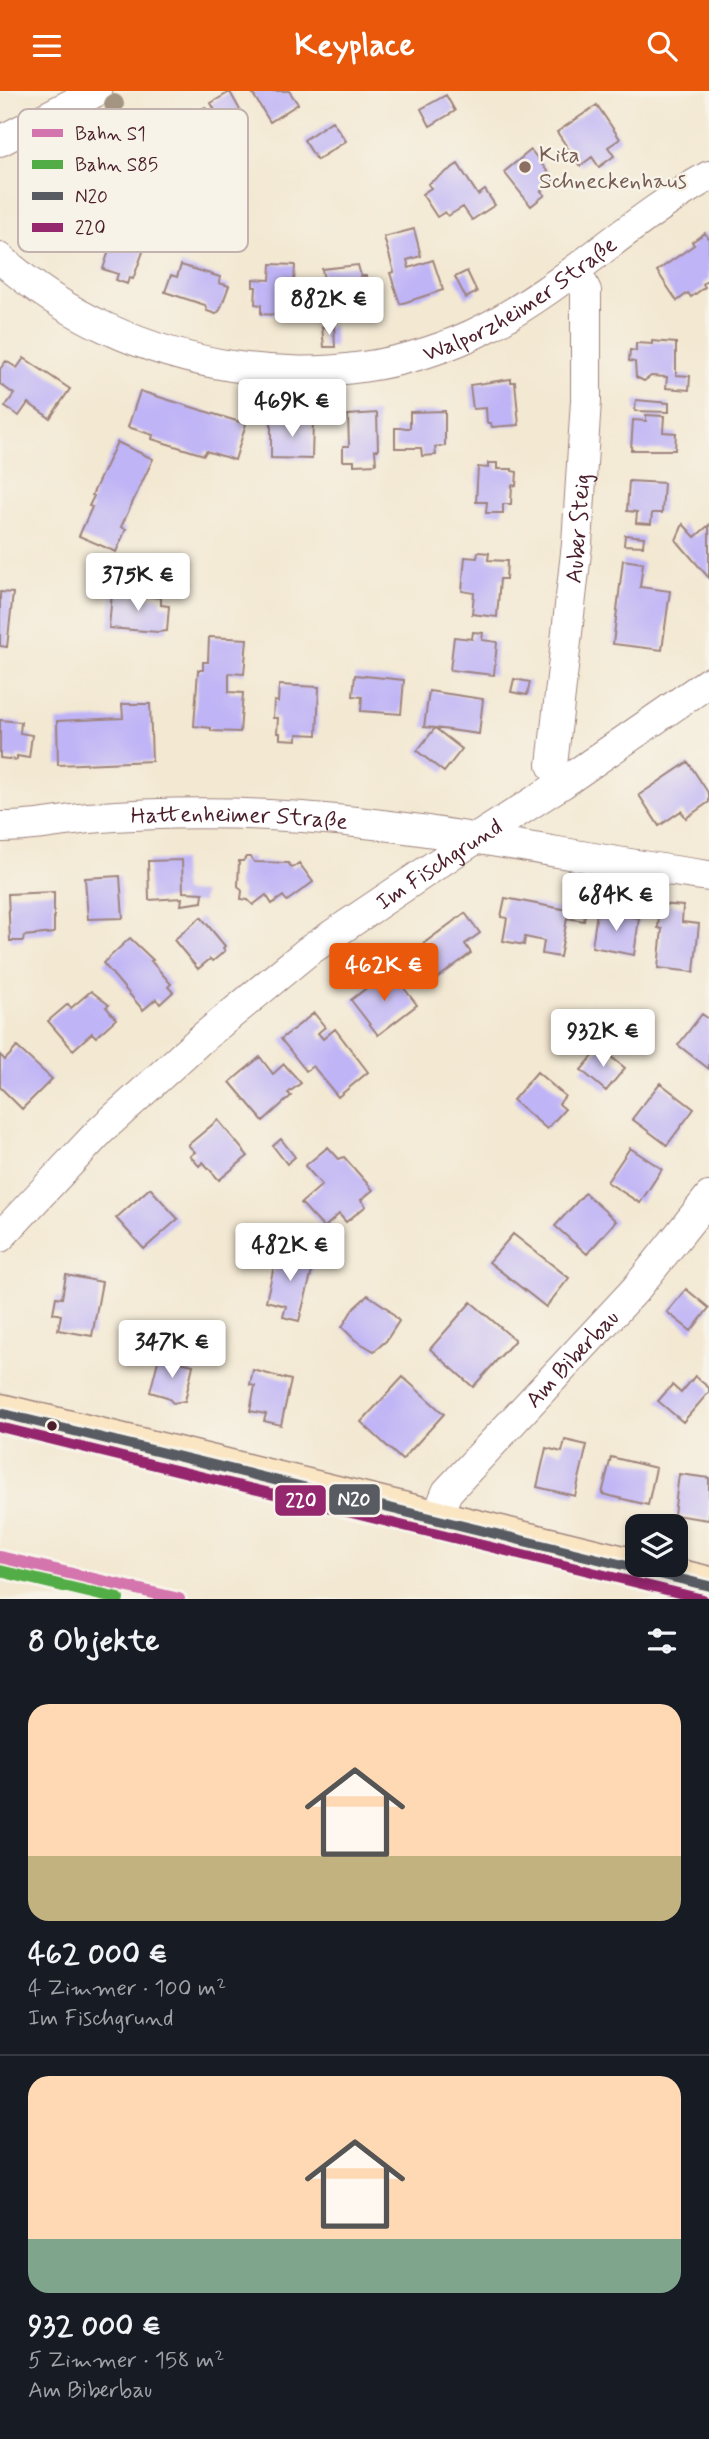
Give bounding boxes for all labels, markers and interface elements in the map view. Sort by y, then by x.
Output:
text: Keyplace [294,25,415,67]
icon: menu [28,27,66,65]
icon: search [643,27,681,65]
legend [18,109,248,252]
text: Bahn S1 [75,122,146,147]
place label: Kita Schneckenhaus [539,141,687,197]
text: Bahn S85 [75,153,158,178]
marker: Kita Schneckenhaus [517,159,533,175]
text: N20 [75,185,108,210]
text: 220 [75,216,106,241]
street label: Walporzheimer Straße [419,230,624,370]
pin: 882K € [272,278,386,337]
text: 882K € [291,285,367,315]
pin: 469K € [235,379,349,439]
text: 469K € [254,387,330,417]
street label: Auber Steig [560,473,598,585]
pin: 375K € [81,553,195,613]
text: 375K € [102,561,174,591]
street label: Hattenheimer Straße [130,800,349,838]
street label: Im Fischgrund [371,813,509,918]
pin: 684K € [559,873,673,933]
text: 684K € [578,881,654,911]
pin: 462K € [327,943,441,1003]
text: 462K € [345,951,423,981]
pin: 932K € [546,1009,660,1069]
text: 932K € [567,1017,639,1047]
pin: 482K € [233,1223,347,1283]
text: 482K € [251,1231,329,1261]
street label: Am Biberbau [520,1304,626,1415]
pin: 347K € [115,1321,229,1380]
text: 347K € [135,1328,209,1358]
unlabelled marker [45,1419,59,1433]
line badge: N20 [328,1483,381,1516]
line badge: 220 [274,1484,327,1517]
text: N20 [338,1488,371,1513]
text: 220 [286,1489,316,1514]
map controls [625,1514,688,1577]
button: layers [625,1514,688,1577]
text: 8 Objekte [28,1622,159,1661]
icon: filters [643,1622,681,1660]
icon: home [292,1749,418,1875]
text: 462 000 € [28,1935,168,1974]
text: 4 Zimmer · 100 m² [28,1974,226,2004]
text: Im Fischgrund [28,2004,174,2034]
icon: home [292,2121,418,2247]
text: 932 000 € [28,2307,161,2346]
text: 5 Zimmer · 158 m² [28,2346,224,2376]
text: Am Biberbau [28,2376,152,2406]

